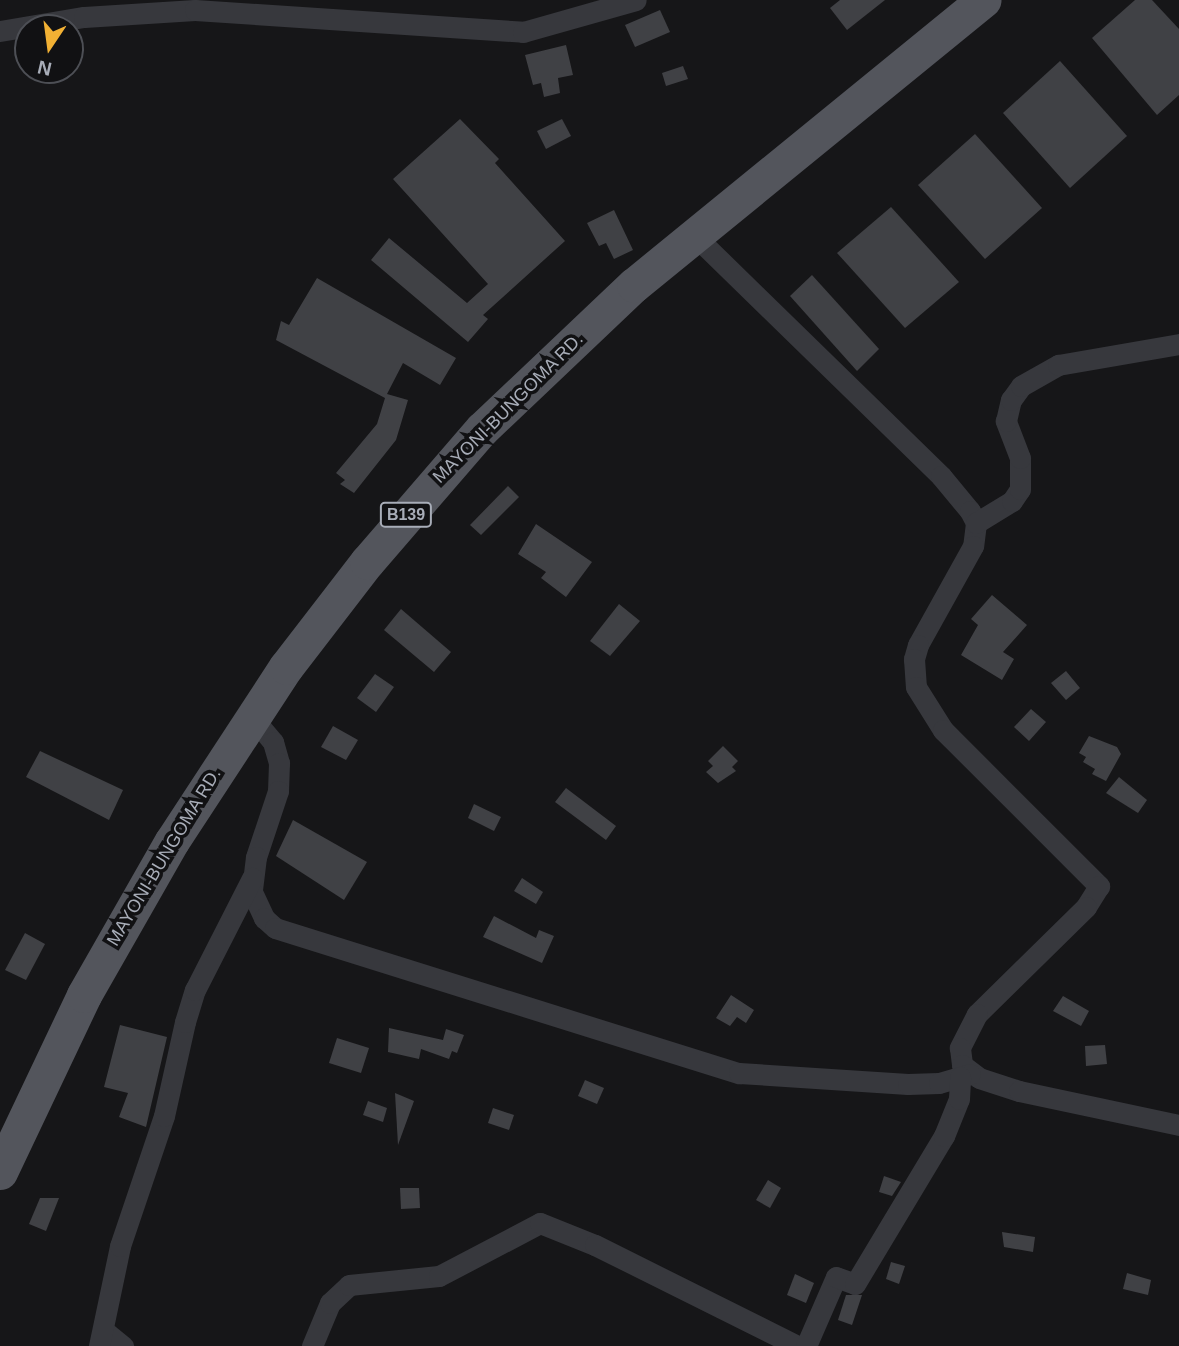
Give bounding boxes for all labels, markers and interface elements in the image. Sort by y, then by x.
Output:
north arrow [14,14,84,84]
text: N [36,56,54,80]
street label: MAYONI-BUNGOMA RD. [428,328,588,488]
road number: B139 [380,502,432,528]
street label: MAYONI-BUNGOMA RD. [102,764,226,950]

